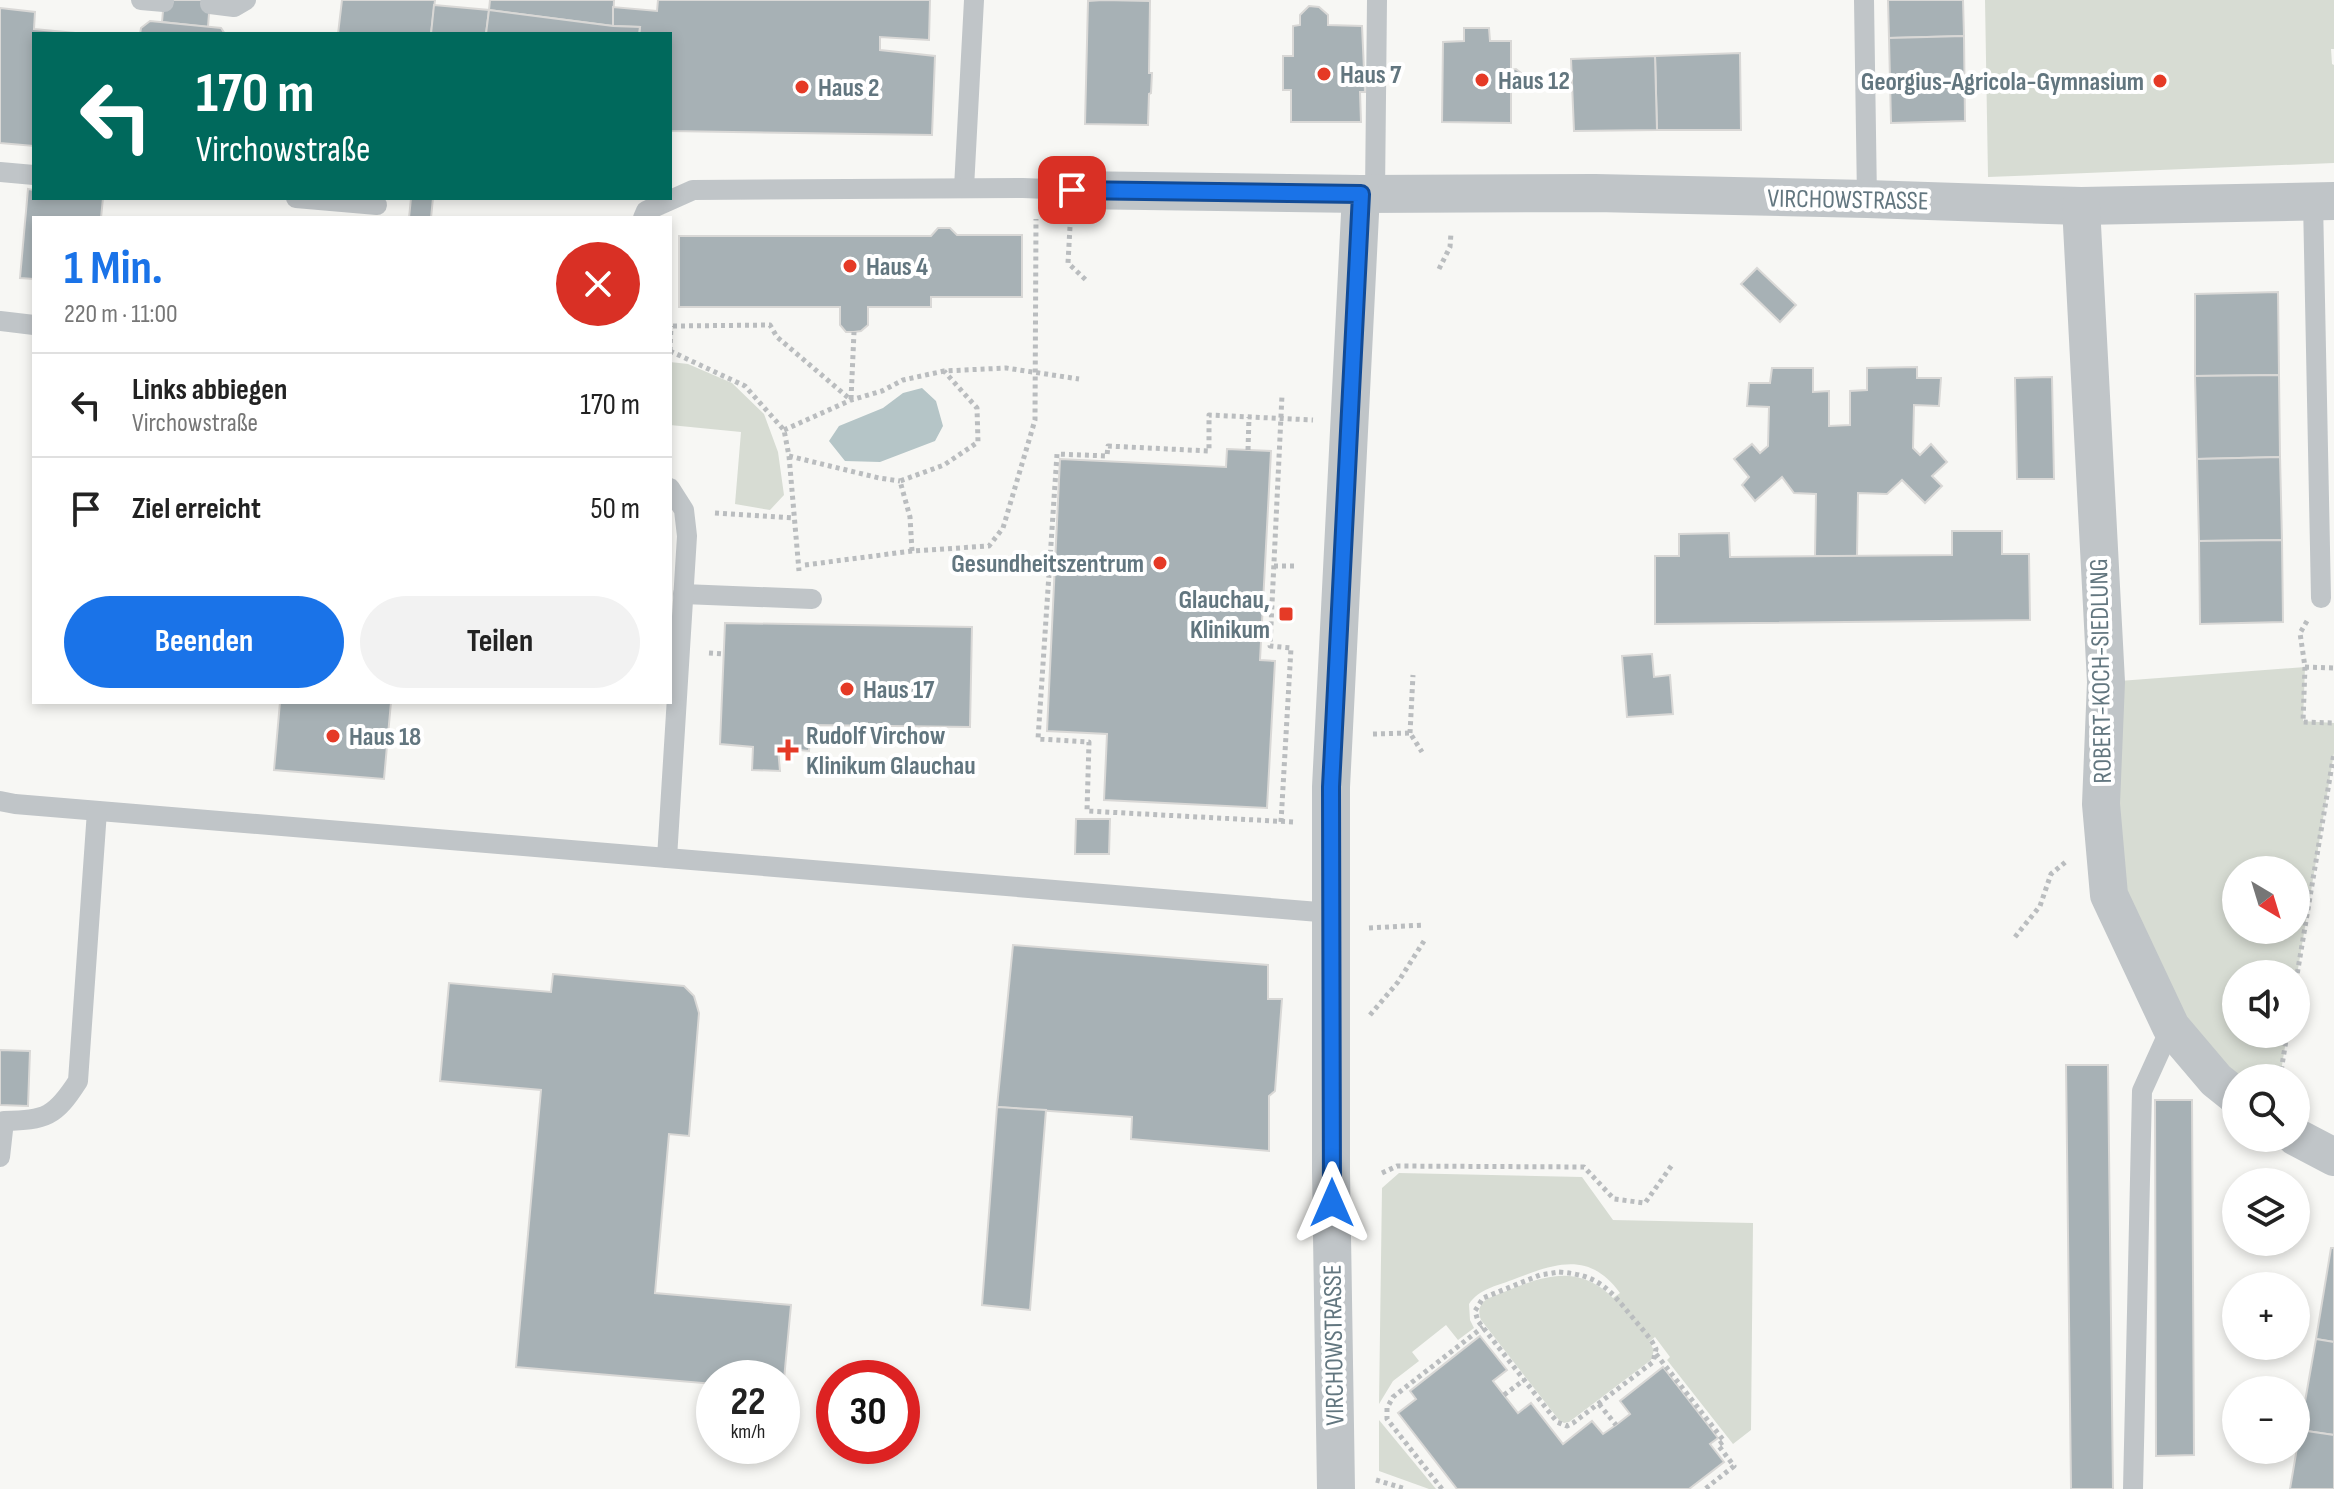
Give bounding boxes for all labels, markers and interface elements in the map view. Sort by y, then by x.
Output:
place label: Haus 7 [1340,60,1402,91]
text: 170 m [196,61,314,128]
icon: left [64,64,168,168]
marker: Haus 7 [1315,65,1333,83]
place label: Haus 12 [1498,66,1570,97]
place label: Georgius-Agricola-Gymnasium [1861,67,2144,98]
marker: Haus 12 [1473,71,1491,89]
marker: Georgius-Agricola-Gymnasium [2151,72,2169,90]
place label: Haus 2 [818,73,879,104]
marker: Haus 2 [793,78,811,96]
text: Virchowstraße [196,129,371,172]
pin [1038,156,1106,224]
icon: arrive [1050,168,1094,212]
street label: VIRCHOWSTRASSE [1767,184,1929,217]
text: 1 Min. [64,240,163,297]
button: close [556,242,640,326]
place label: Haus 4 [866,252,928,283]
marker: Haus 4 [841,257,859,275]
text: 220 m · 11:00 [64,299,178,330]
text: Links abbiegen [132,372,287,408]
icon: left [64,383,108,427]
text: 170 m [580,387,640,423]
text: Virchowstraße [132,408,258,439]
icon: arrive [64,487,108,531]
text: Ziel erreicht [132,491,261,527]
text: 50 m [591,491,640,527]
place label: Gesundheitszentrum [951,549,1144,580]
marker: Gesundheitszentrum [1151,554,1169,572]
street label: ROBERT-KOCH-SIEDLUNG [2084,558,2119,784]
place label: Glauchau, Klinikum [1178,585,1270,646]
button: Beenden [64,596,344,688]
button: Teilen [360,596,640,688]
marker: Glauchau, Klinikum [1277,605,1295,623]
place label: Haus 17 [863,675,935,706]
marker: Haus 17 [838,680,856,698]
place label: Rudolf Virchow Klinikum Glauchau [806,721,976,782]
place label: Haus 18 [349,722,421,753]
marker: Haus 18 [324,727,342,745]
marker: Rudolf Virchow Klinikum Glauchau [777,739,799,761]
north arrow [2222,856,2310,944]
map controls [2222,856,2310,1464]
button: sound [2222,960,2310,1048]
button: search [2222,1064,2310,1152]
position arrow [1290,1161,1374,1245]
button: layers [2222,1168,2310,1256]
street label: VIRCHOWSTRASSE [1318,1264,1351,1426]
button: + [2222,1272,2310,1360]
speed limit sign: 30 [816,1360,920,1464]
button: − [2222,1376,2310,1464]
text: 22 [730,1378,766,1426]
text: km/h [731,1420,765,1444]

